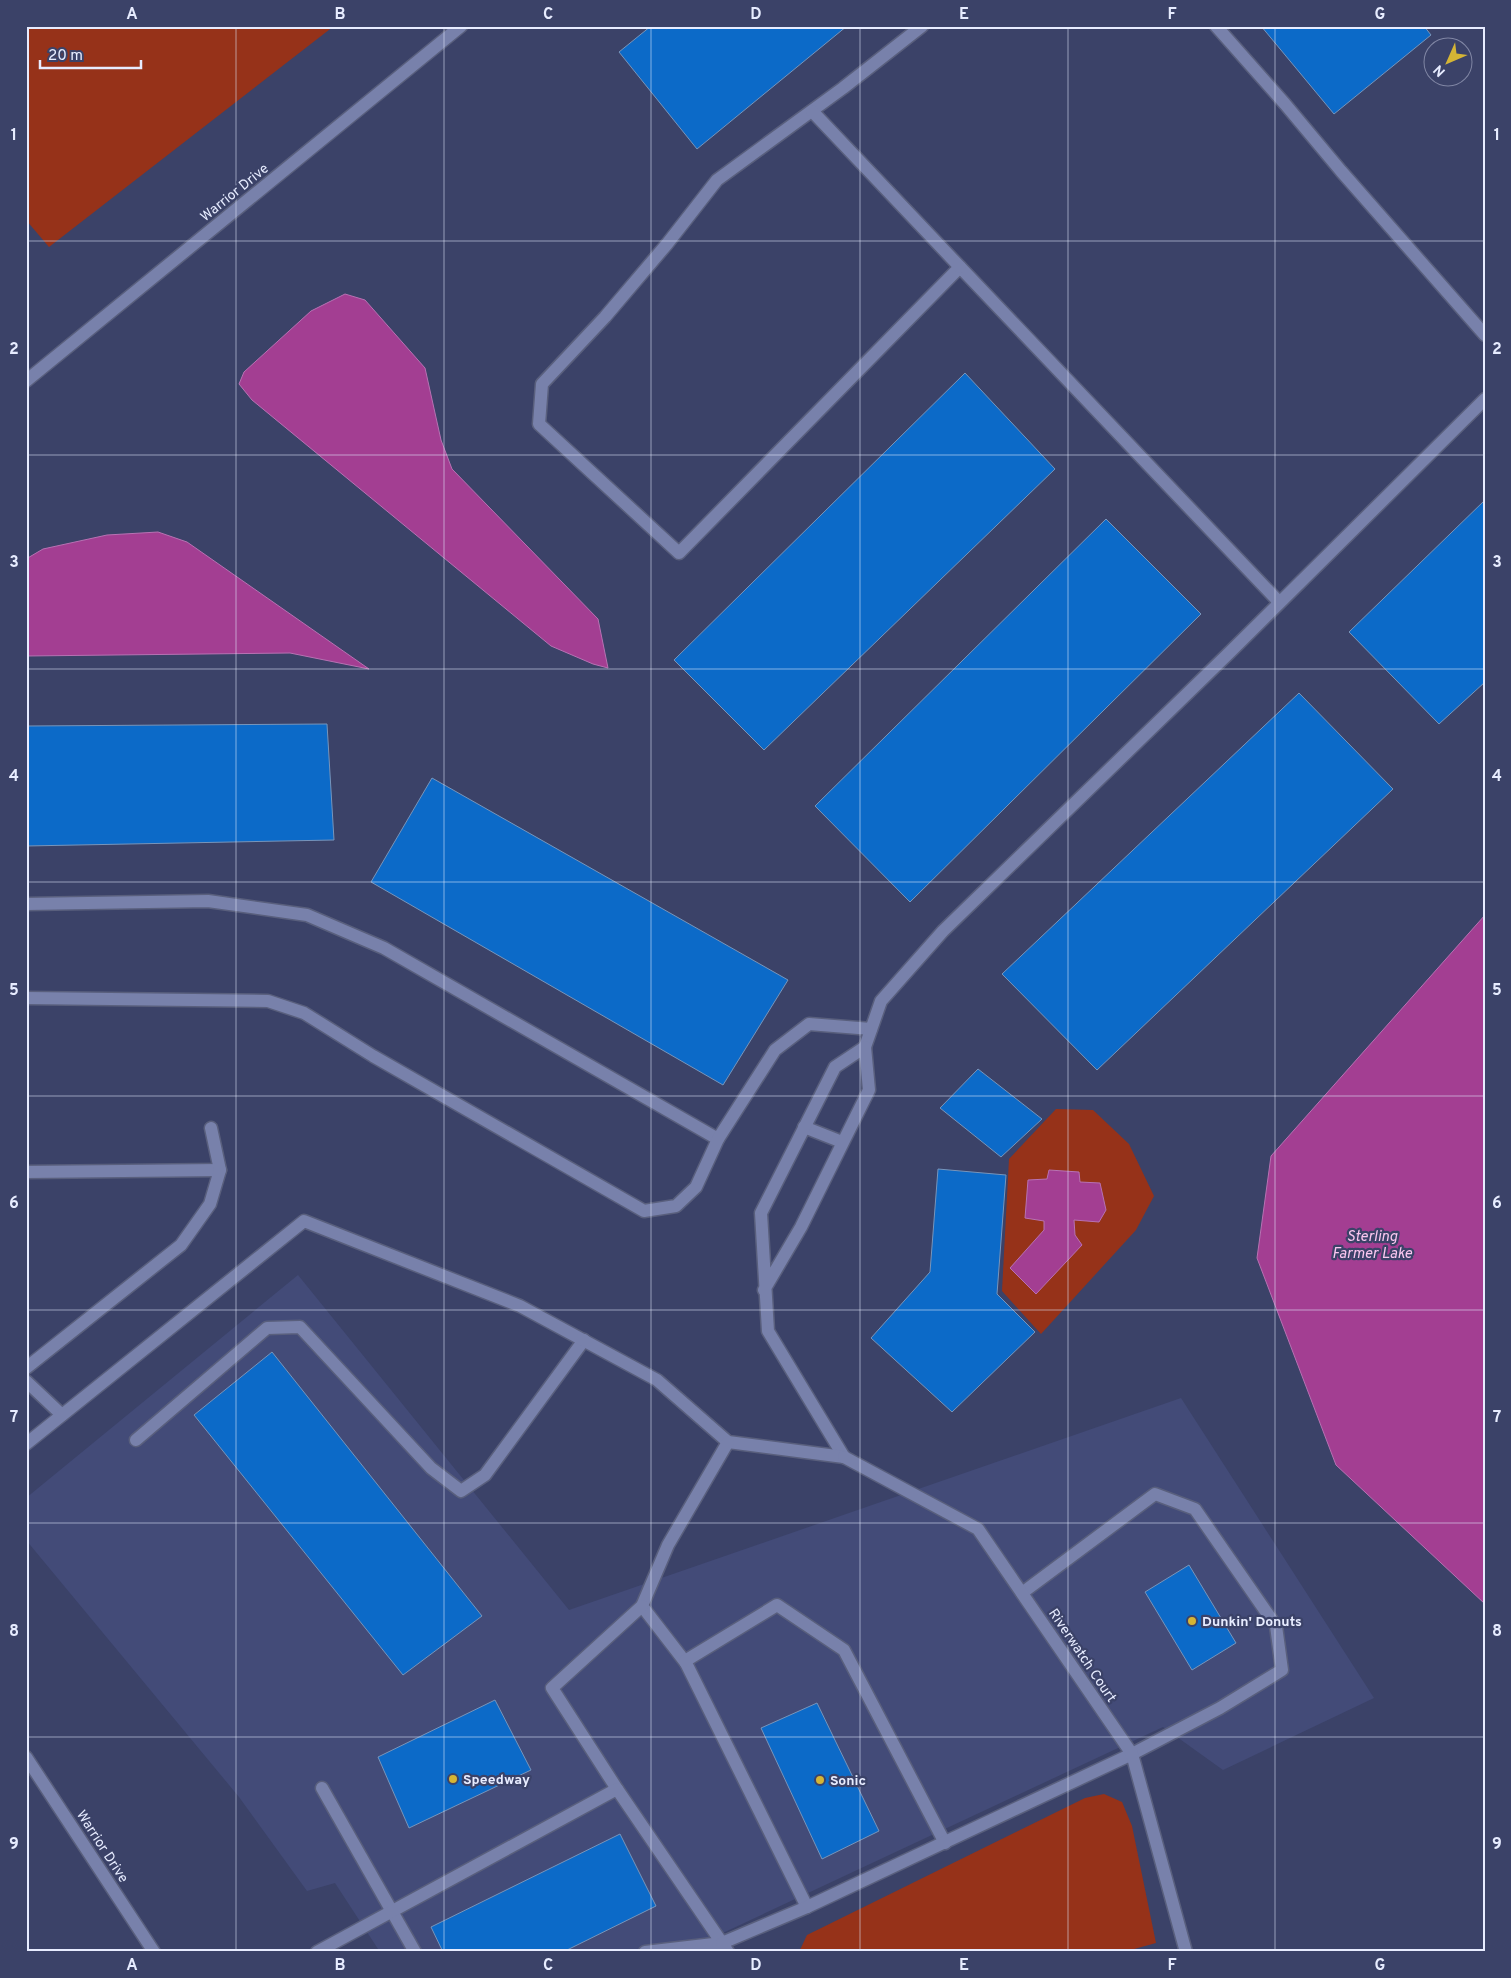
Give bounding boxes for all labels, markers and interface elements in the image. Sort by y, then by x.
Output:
text: A [126,5,138,25]
text: B [334,5,346,25]
text: C [543,5,553,25]
text: D [750,5,762,25]
text: E [959,5,969,25]
text: F [1167,5,1177,25]
text: G [1375,5,1385,25]
scale bar [40,38,141,70]
north arrow [1424,38,1474,88]
text: 20 m [48,47,83,66]
text: N [1430,61,1449,80]
text: 1 [11,126,17,146]
text: 1 [1494,126,1500,146]
street label: Warrior Drive [197,160,273,226]
text: 2 [9,340,19,360]
text: 2 [1492,340,1502,360]
text: 3 [9,553,19,573]
text: 3 [1492,553,1502,573]
text: 4 [9,767,19,787]
text: 4 [1492,767,1502,787]
text: 5 [9,981,19,1001]
text: 5 [1492,981,1502,1001]
text: 6 [9,1194,19,1214]
text: 6 [1492,1194,1502,1214]
water label: Sterling Farmer Lake [1332,1228,1412,1264]
text: 7 [10,1408,18,1428]
text: 7 [1493,1408,1501,1428]
street label: Riverwatch Court [1044,1606,1119,1706]
place label: Dunkin' Donuts [1202,1614,1302,1631]
marker: Dunkin' Donuts [1186,1615,1198,1627]
text: 8 [9,1622,19,1642]
text: 8 [1492,1622,1502,1642]
place label: Speedway [463,1772,530,1789]
marker: Speedway [447,1773,459,1785]
place label: Sonic [830,1773,866,1790]
marker: Sonic [814,1774,826,1786]
street label: Warrior Drive [72,1807,131,1886]
text: 9 [9,1835,19,1855]
text: 9 [1492,1835,1502,1855]
text: A [126,1956,138,1976]
text: B [334,1956,346,1976]
text: C [543,1956,553,1976]
text: D [750,1956,762,1976]
text: E [959,1956,969,1976]
text: F [1167,1956,1177,1976]
text: G [1375,1956,1385,1976]

